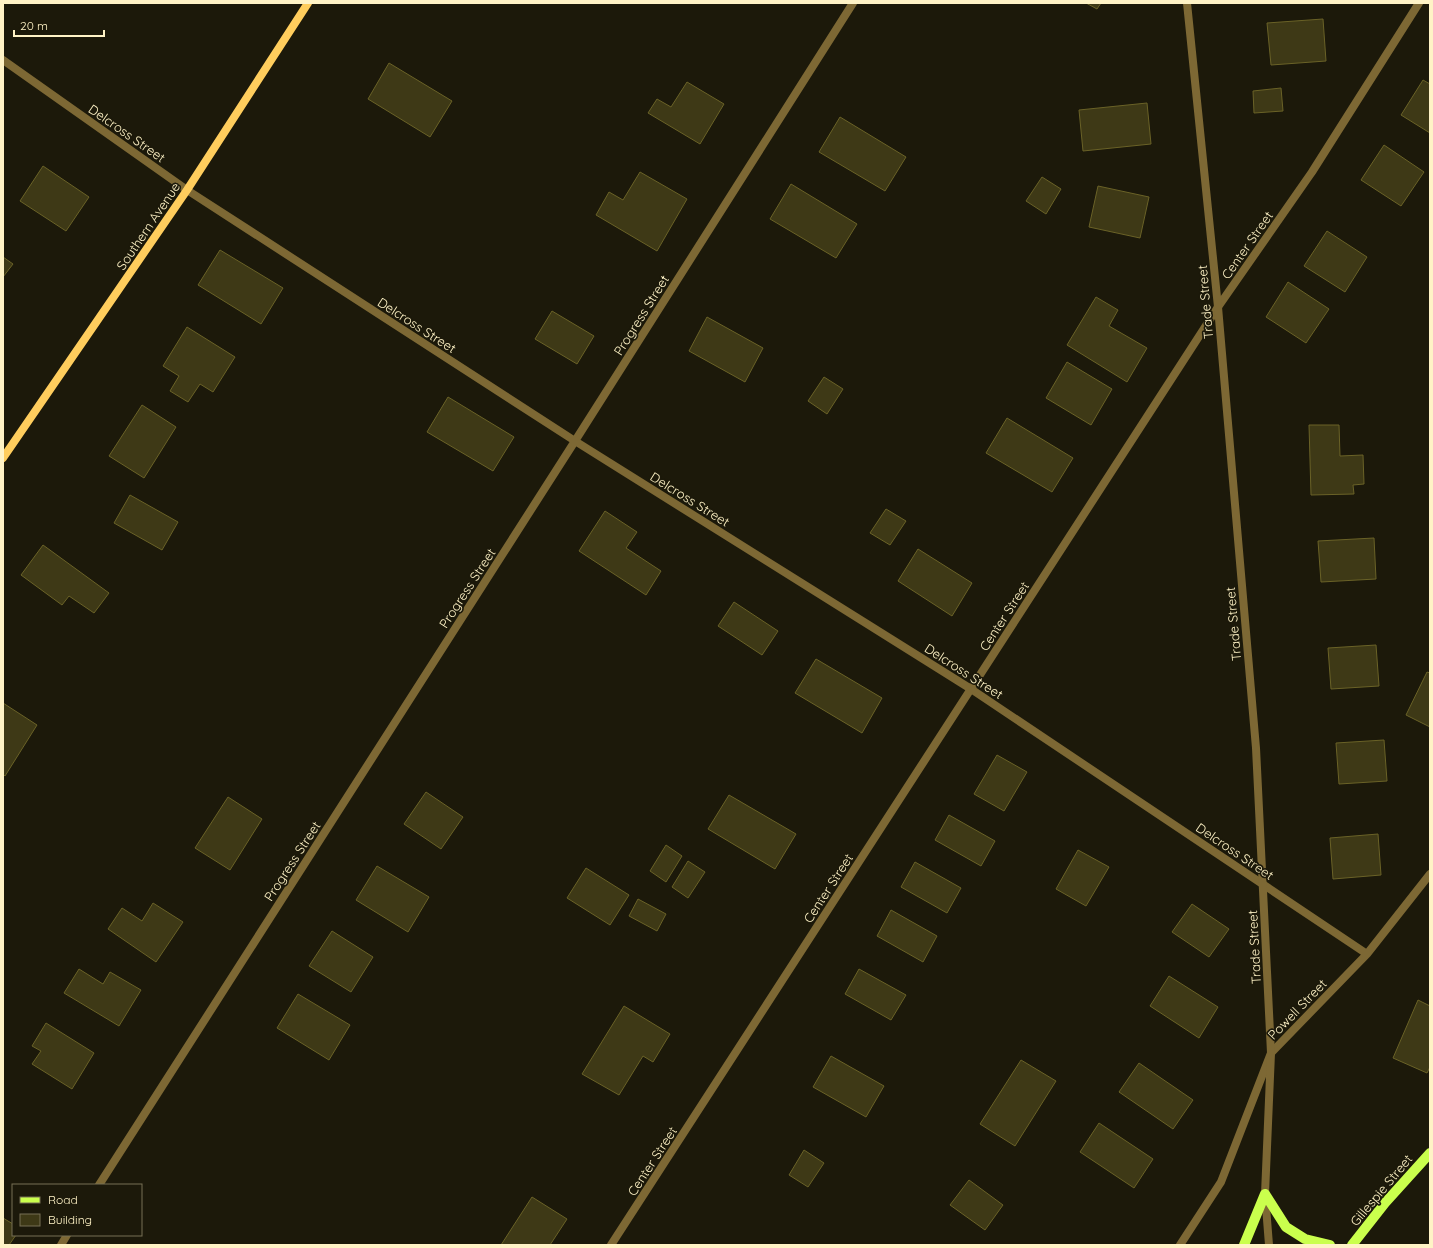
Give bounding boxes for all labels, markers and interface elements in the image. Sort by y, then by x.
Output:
scale bar [14,12,104,38]
text: 20 m [20,18,48,33]
street label: Delcross Street [85,101,169,165]
street label: Southern Avenue [113,179,183,273]
street label: Center Street [1218,208,1276,282]
street label: Trade Street [1194,264,1216,340]
street label: Progress Street [610,272,672,358]
street label: Delcross Street [375,294,459,356]
street label: Delcross Street [647,468,733,530]
street label: Progress Street [435,545,499,631]
street label: Center Street [976,578,1032,654]
street label: Trade Street [1222,586,1244,662]
street label: Delcross Street [922,640,1006,702]
street label: Progress Street [260,818,324,904]
street label: Delcross Street [1193,819,1277,883]
street label: Center Street [800,850,856,926]
street label: Trade Street [1244,910,1264,984]
street label: Powell Street [1264,976,1330,1042]
street label: Center Street [624,1123,680,1199]
street label: Gillespie Street [1347,1151,1415,1229]
legend [12,1184,142,1236]
text: Road [48,1192,78,1207]
text: Building [48,1212,92,1227]

